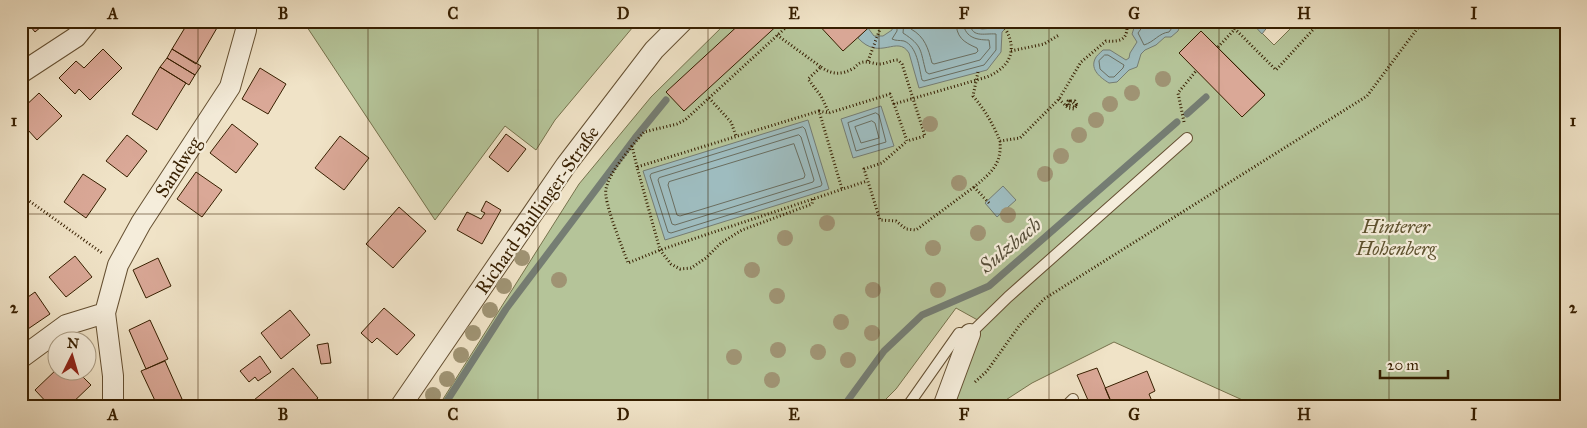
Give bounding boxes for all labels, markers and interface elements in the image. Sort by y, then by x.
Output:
text: A [107,4,119,23]
text: B [278,4,288,23]
text: C [448,4,459,23]
text: D [617,4,630,23]
text: E [788,4,800,23]
text: F [959,4,970,23]
text: G [1128,4,1140,23]
text: H [1297,4,1311,23]
text: I [1471,4,1478,23]
text: 1 [11,111,18,130]
text: 1 [1570,111,1577,130]
street label: Richard-Bullinger-Straße [470,121,605,299]
street label: Sandweg [150,132,207,202]
water label: Sulzbach [973,212,1046,278]
park label: Hinterer Hohenberg [1355,215,1438,260]
text: 2 [10,298,19,317]
text: 2 [1569,298,1578,317]
north arrow [48,330,98,380]
text: N [66,335,80,353]
scale bar [1380,348,1447,380]
text: 20 m [1387,356,1419,374]
text: A [107,405,119,424]
text: B [278,405,288,424]
text: C [448,405,459,424]
text: D [617,405,630,424]
text: E [788,405,800,424]
text: F [959,405,970,424]
text: G [1128,405,1140,424]
text: H [1297,405,1311,424]
text: I [1471,405,1478,424]

